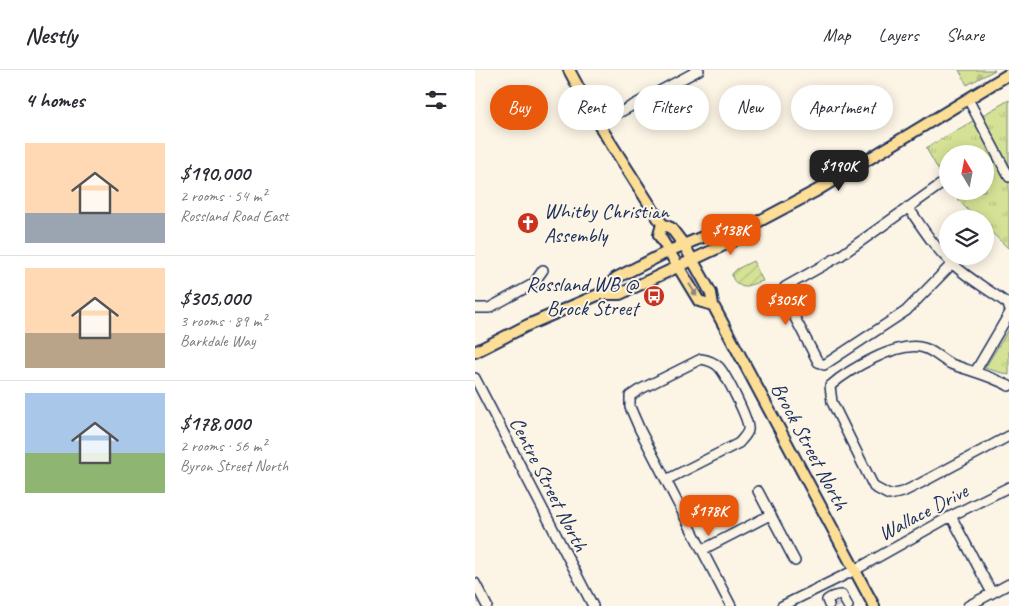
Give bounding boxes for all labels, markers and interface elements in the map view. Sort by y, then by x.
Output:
text: Nestly [25,20,77,50]
text: Map [823,24,851,46]
text: Layers [879,24,918,46]
text: Share [946,24,984,46]
chip: Buy [490,85,548,130]
chip: Rent [558,85,624,130]
chip: Filters [634,85,709,130]
chip: New [719,85,781,130]
chip: Apartment [791,85,893,130]
icon: filters [422,86,450,114]
text: 4 homes [25,87,84,113]
north arrow [939,145,994,200]
map controls [939,145,994,265]
pin: $190K [804,150,874,192]
text: $190K [821,156,857,176]
text: $190,000 [180,160,250,186]
icon: home [65,163,125,223]
text: 2 rooms · 54 m² [180,186,266,206]
place label: Whitby Christian Assembly [544,198,670,248]
text: Rossland Road East [180,206,288,226]
button: layers [939,210,994,265]
church icon: Whitby Christian Assembly [516,211,540,235]
pin: $138K [696,214,766,256]
text: $138K [713,220,749,240]
place label: Rossland WB @ Brock Street [526,271,641,321]
one-way arrow [688,283,697,297]
bus stop icon: Rossland WB @ Brock Street [642,284,666,308]
pin: $305K [751,284,821,326]
text: $305,000 [180,285,250,311]
icon: home [65,288,125,348]
text: $305K [768,290,804,310]
text: 3 rooms · 89 m² [180,311,266,331]
text: Barkdale Way [180,331,255,351]
street label: Brock Street North [766,378,855,515]
text: $178,000 [180,410,250,436]
street label: Centre Street North [504,412,594,556]
icon: home [65,413,125,473]
text: 2 rooms · 56 m² [180,436,266,456]
text: Byron Street North [180,456,288,476]
street label: Wallace Drive [874,477,973,546]
pin: $178K [674,494,744,537]
text: $178K [691,501,727,521]

